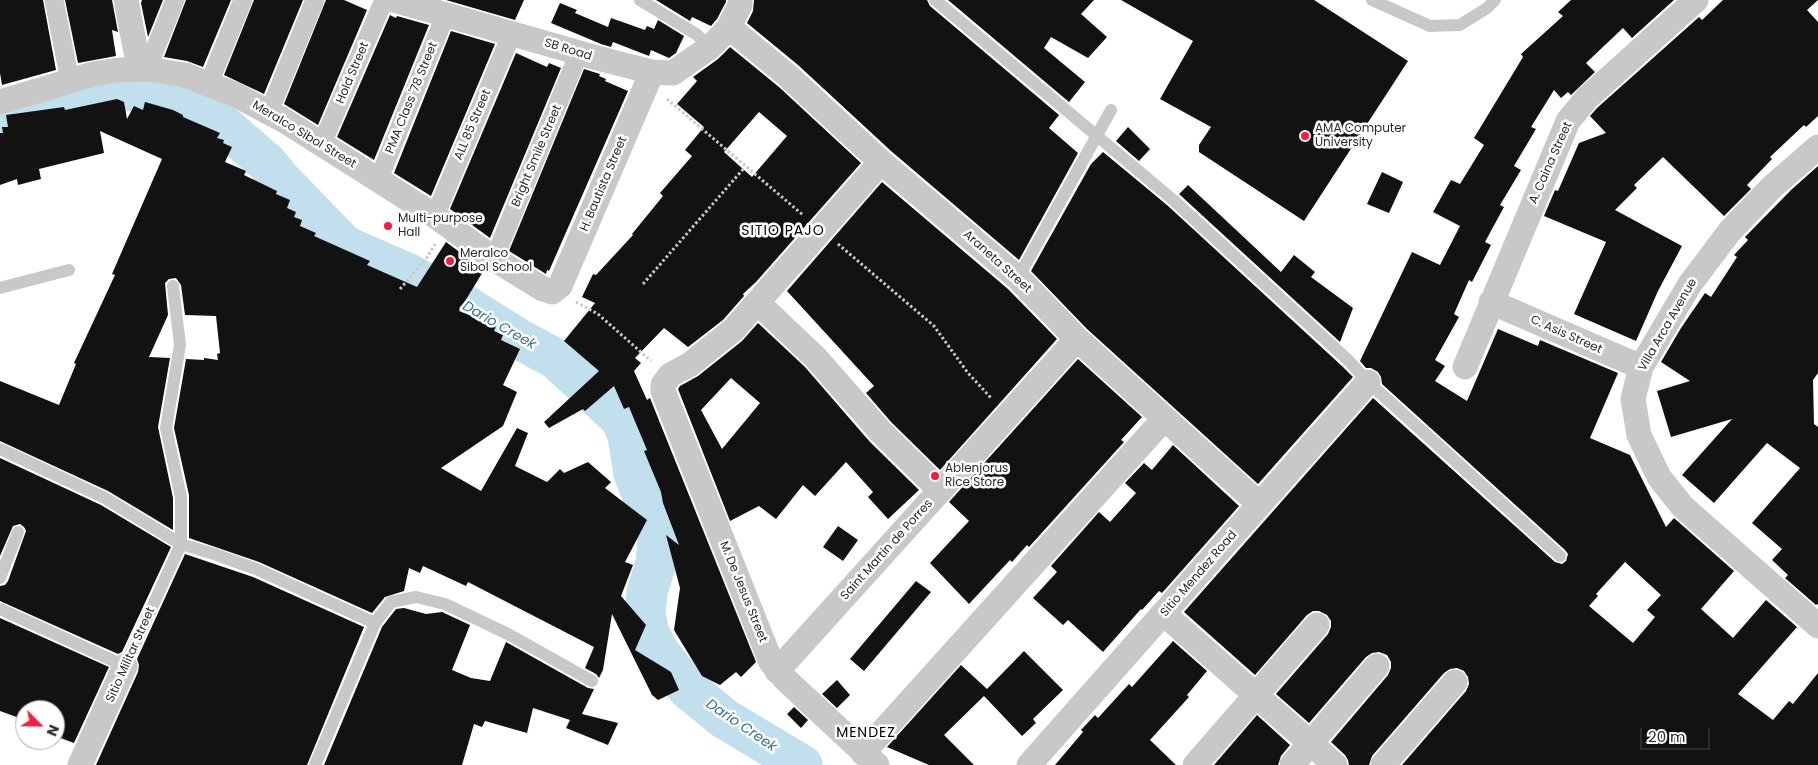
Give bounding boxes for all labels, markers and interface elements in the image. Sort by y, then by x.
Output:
street label: SB Road [543,36,593,64]
street label: Hold Street [334,40,372,106]
street label: PMA Class '78 Street [383,40,441,156]
street label: ALL 85 Street [452,88,494,162]
street label: Meralco Sibol Street [249,98,359,172]
street label: Bright Smile Street [509,103,565,209]
street label: A. Caina Street [1526,120,1576,206]
place label: AMA Computer University [1315,122,1406,150]
marker: AMA Computer University [1299,130,1311,142]
street label: H. Bautista Street [578,134,630,234]
place label: Multi-purpose Hall [398,212,483,240]
marker: Multi-purpose Hall [382,220,394,232]
district label: SITIO PAJO [740,223,826,239]
street label: Araneta Street [960,228,1034,296]
place label: Meralco Sibol School [460,247,532,275]
marker: Meralco Sibol School [444,255,456,267]
street label: Villa Arca Avenue [1636,276,1700,374]
water label: Dario Creek [459,298,539,354]
street label: C. Asis Street [1528,313,1604,357]
place label: Ablenjorus Rice Store [945,462,1008,490]
marker: Ablenjorus Rice Store [929,470,941,482]
street label: Saint Martin de Porres [838,497,936,603]
street label: Sitio Mendez Road [1158,528,1240,620]
street label: M. De Jesus Street [716,539,770,645]
street label: Sitio Militar Street [104,605,158,705]
water label: Dario Creek [702,696,780,756]
north arrow [15,700,65,750]
scale bar [1643,718,1713,750]
text: N [42,722,64,739]
district label: MENDEZ [835,725,897,741]
text: 20 m [1648,726,1686,747]

